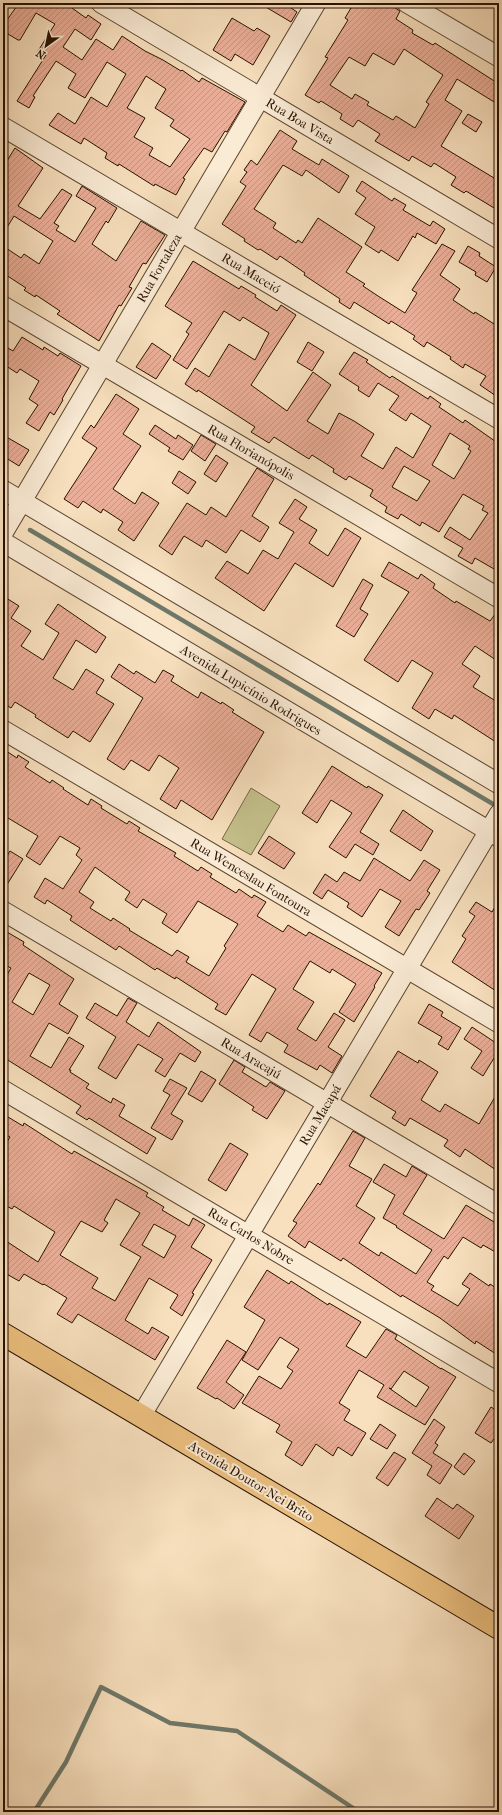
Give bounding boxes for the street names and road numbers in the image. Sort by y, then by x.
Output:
street label: Rua Boa Vista [263,95,338,148]
street label: Rua Fortaleza [133,230,185,305]
street label: Rua Maceió [219,250,283,297]
street label: Rua Florianópolis [205,421,297,483]
street label: Avenida Lupicínio Rodrigues [177,641,325,738]
street label: Rua Wenceslau Fontoura [188,835,315,920]
street label: Rua Aracajú [218,1034,284,1082]
street label: Rua Macapá [296,1081,344,1148]
street label: Rua Carlos Nobre [205,1204,297,1268]
street label: Avenida Doutor Nei Brito [185,1437,316,1524]

